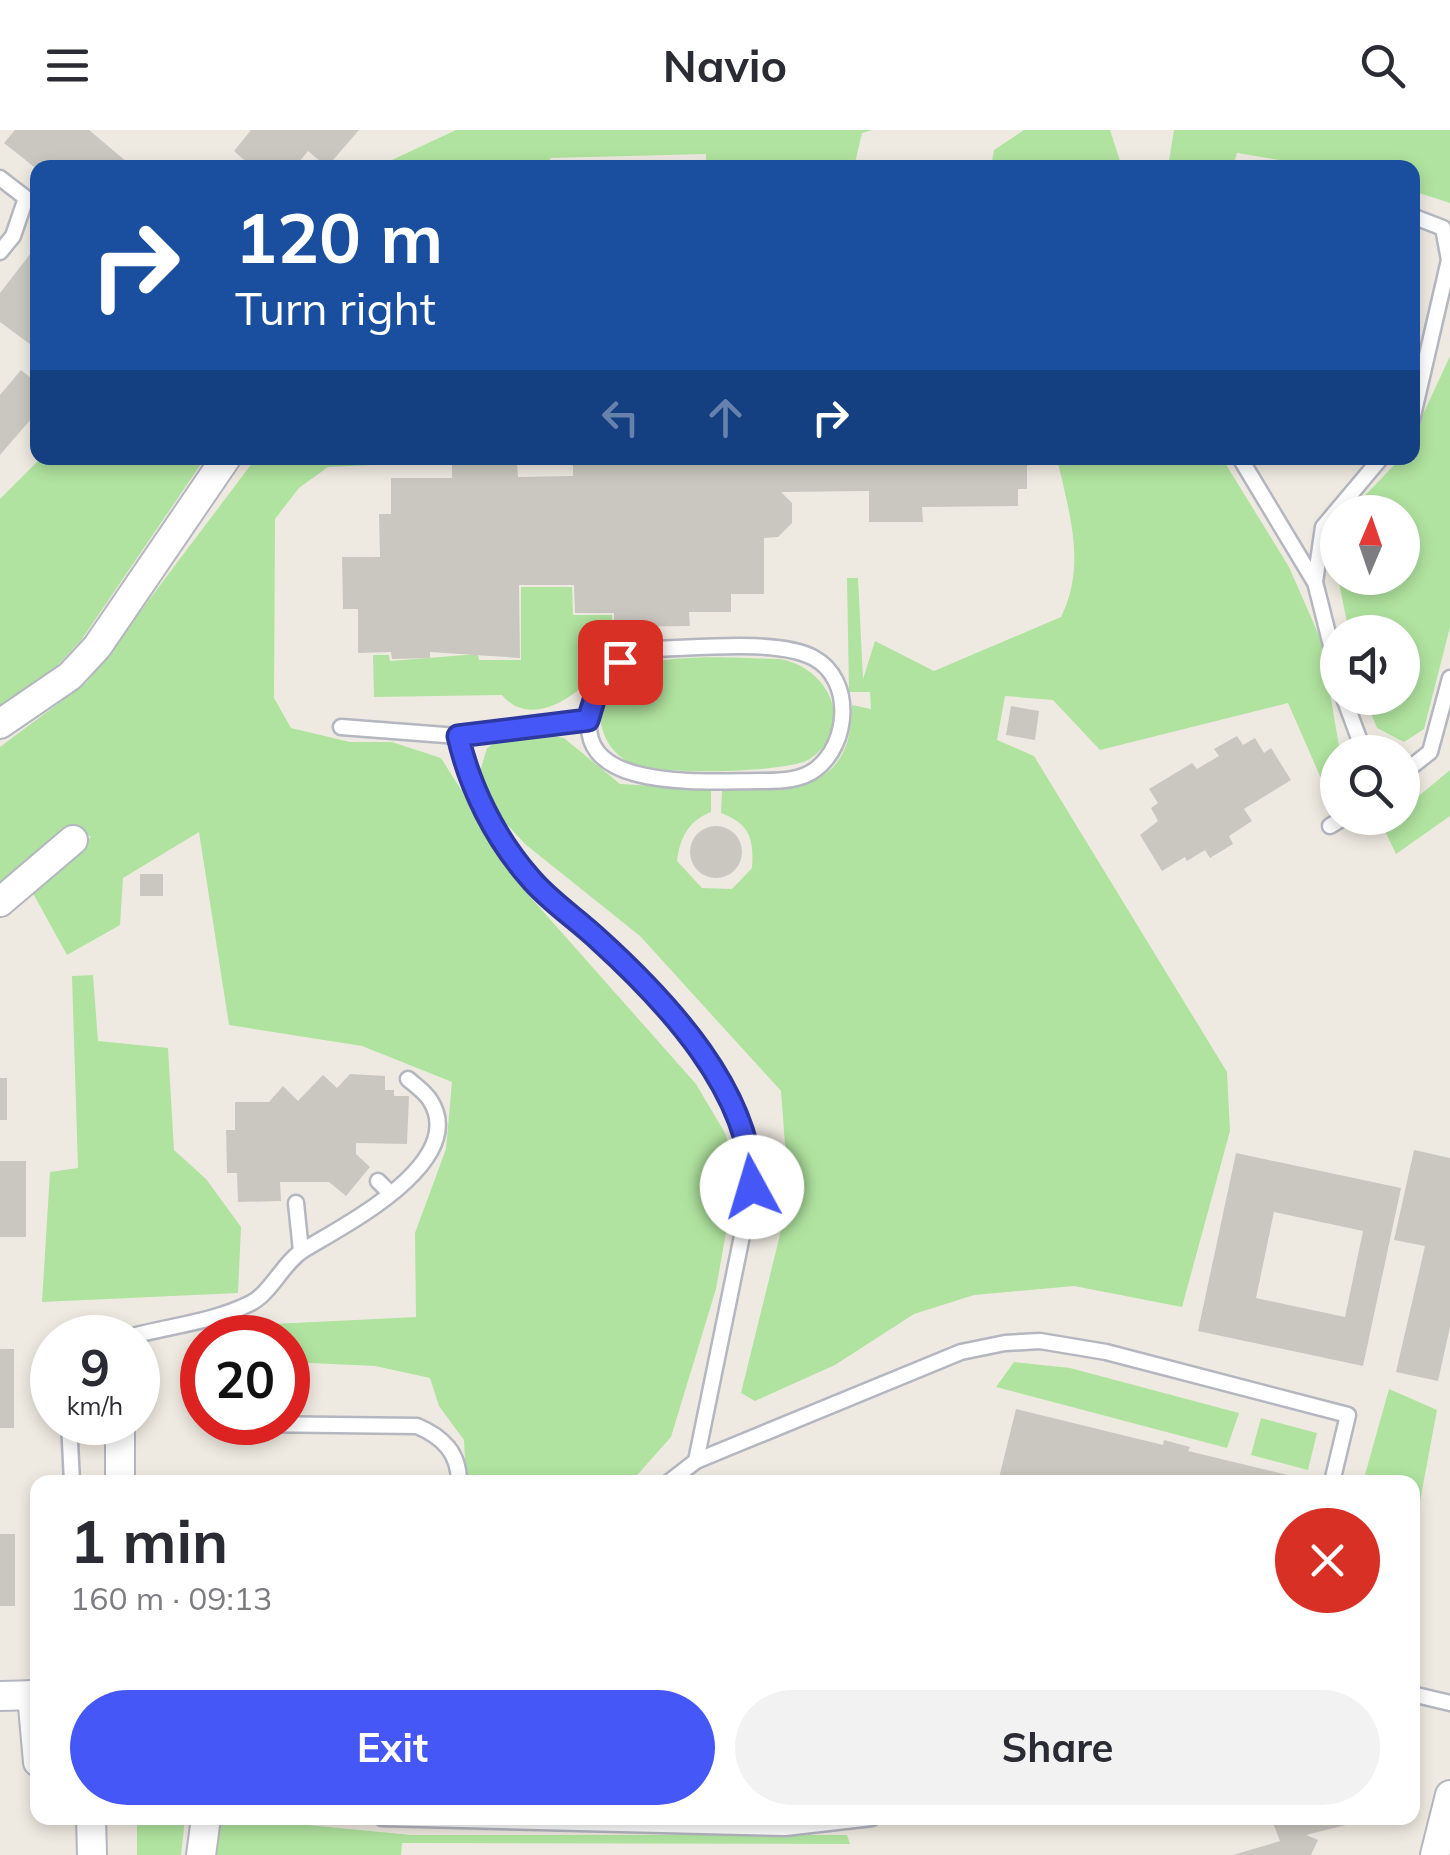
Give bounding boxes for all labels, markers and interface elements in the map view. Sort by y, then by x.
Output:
text: Navio [663,37,787,93]
icon: menu [40,38,95,93]
icon: search [1355,38,1410,93]
text: 120 m [235,193,443,281]
icon: right [70,200,200,330]
text: Turn right [235,280,436,336]
icon: left [593,390,648,445]
icon: ahead [698,390,753,445]
icon: right [803,390,858,445]
north arrow [1320,495,1420,595]
map controls [1320,495,1420,835]
button: sound [1320,615,1420,715]
pin [578,620,663,705]
icon: arrive [593,635,648,690]
button: search [1320,735,1420,835]
position arrow [700,1135,804,1239]
speed limit sign: 20 [180,1315,310,1445]
text: 9 [80,1336,110,1399]
text: km/h [67,1390,123,1421]
text: 1 min [70,1503,228,1578]
button: close [1275,1508,1380,1613]
text: 160 m · 09:13 [70,1578,272,1618]
button: Exit [70,1690,715,1805]
button: Share [735,1690,1380,1805]

